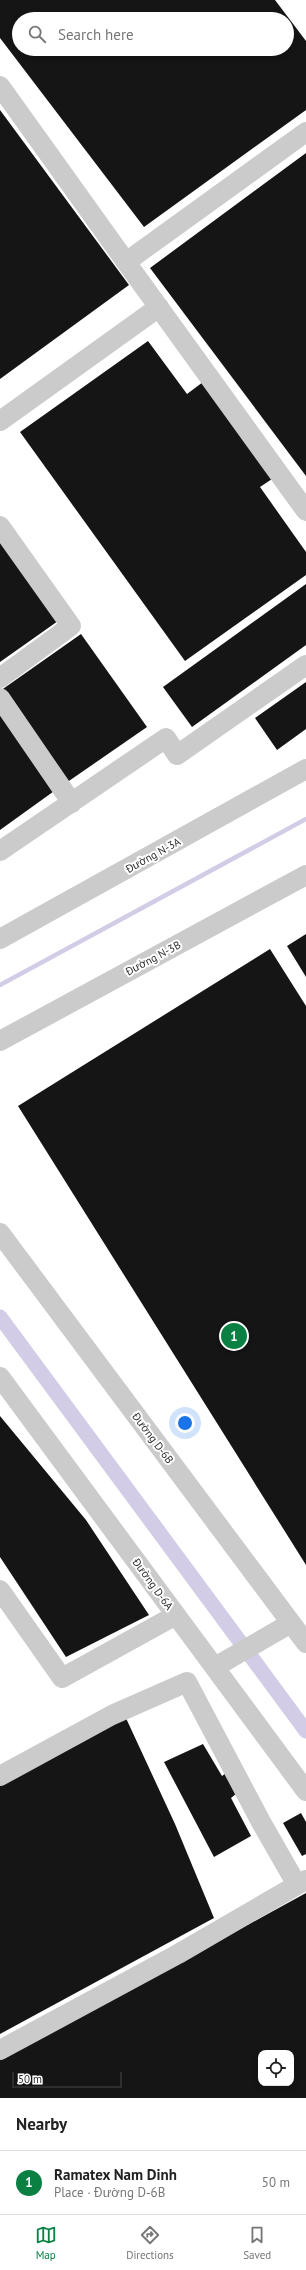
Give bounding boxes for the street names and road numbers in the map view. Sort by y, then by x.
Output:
street label: Đường N-3A [122,834,183,876]
street label: Đường N-3B [122,938,183,979]
street label: Đường D-6B [129,1409,177,1466]
street label: Đường D-6A [129,1555,177,1613]

